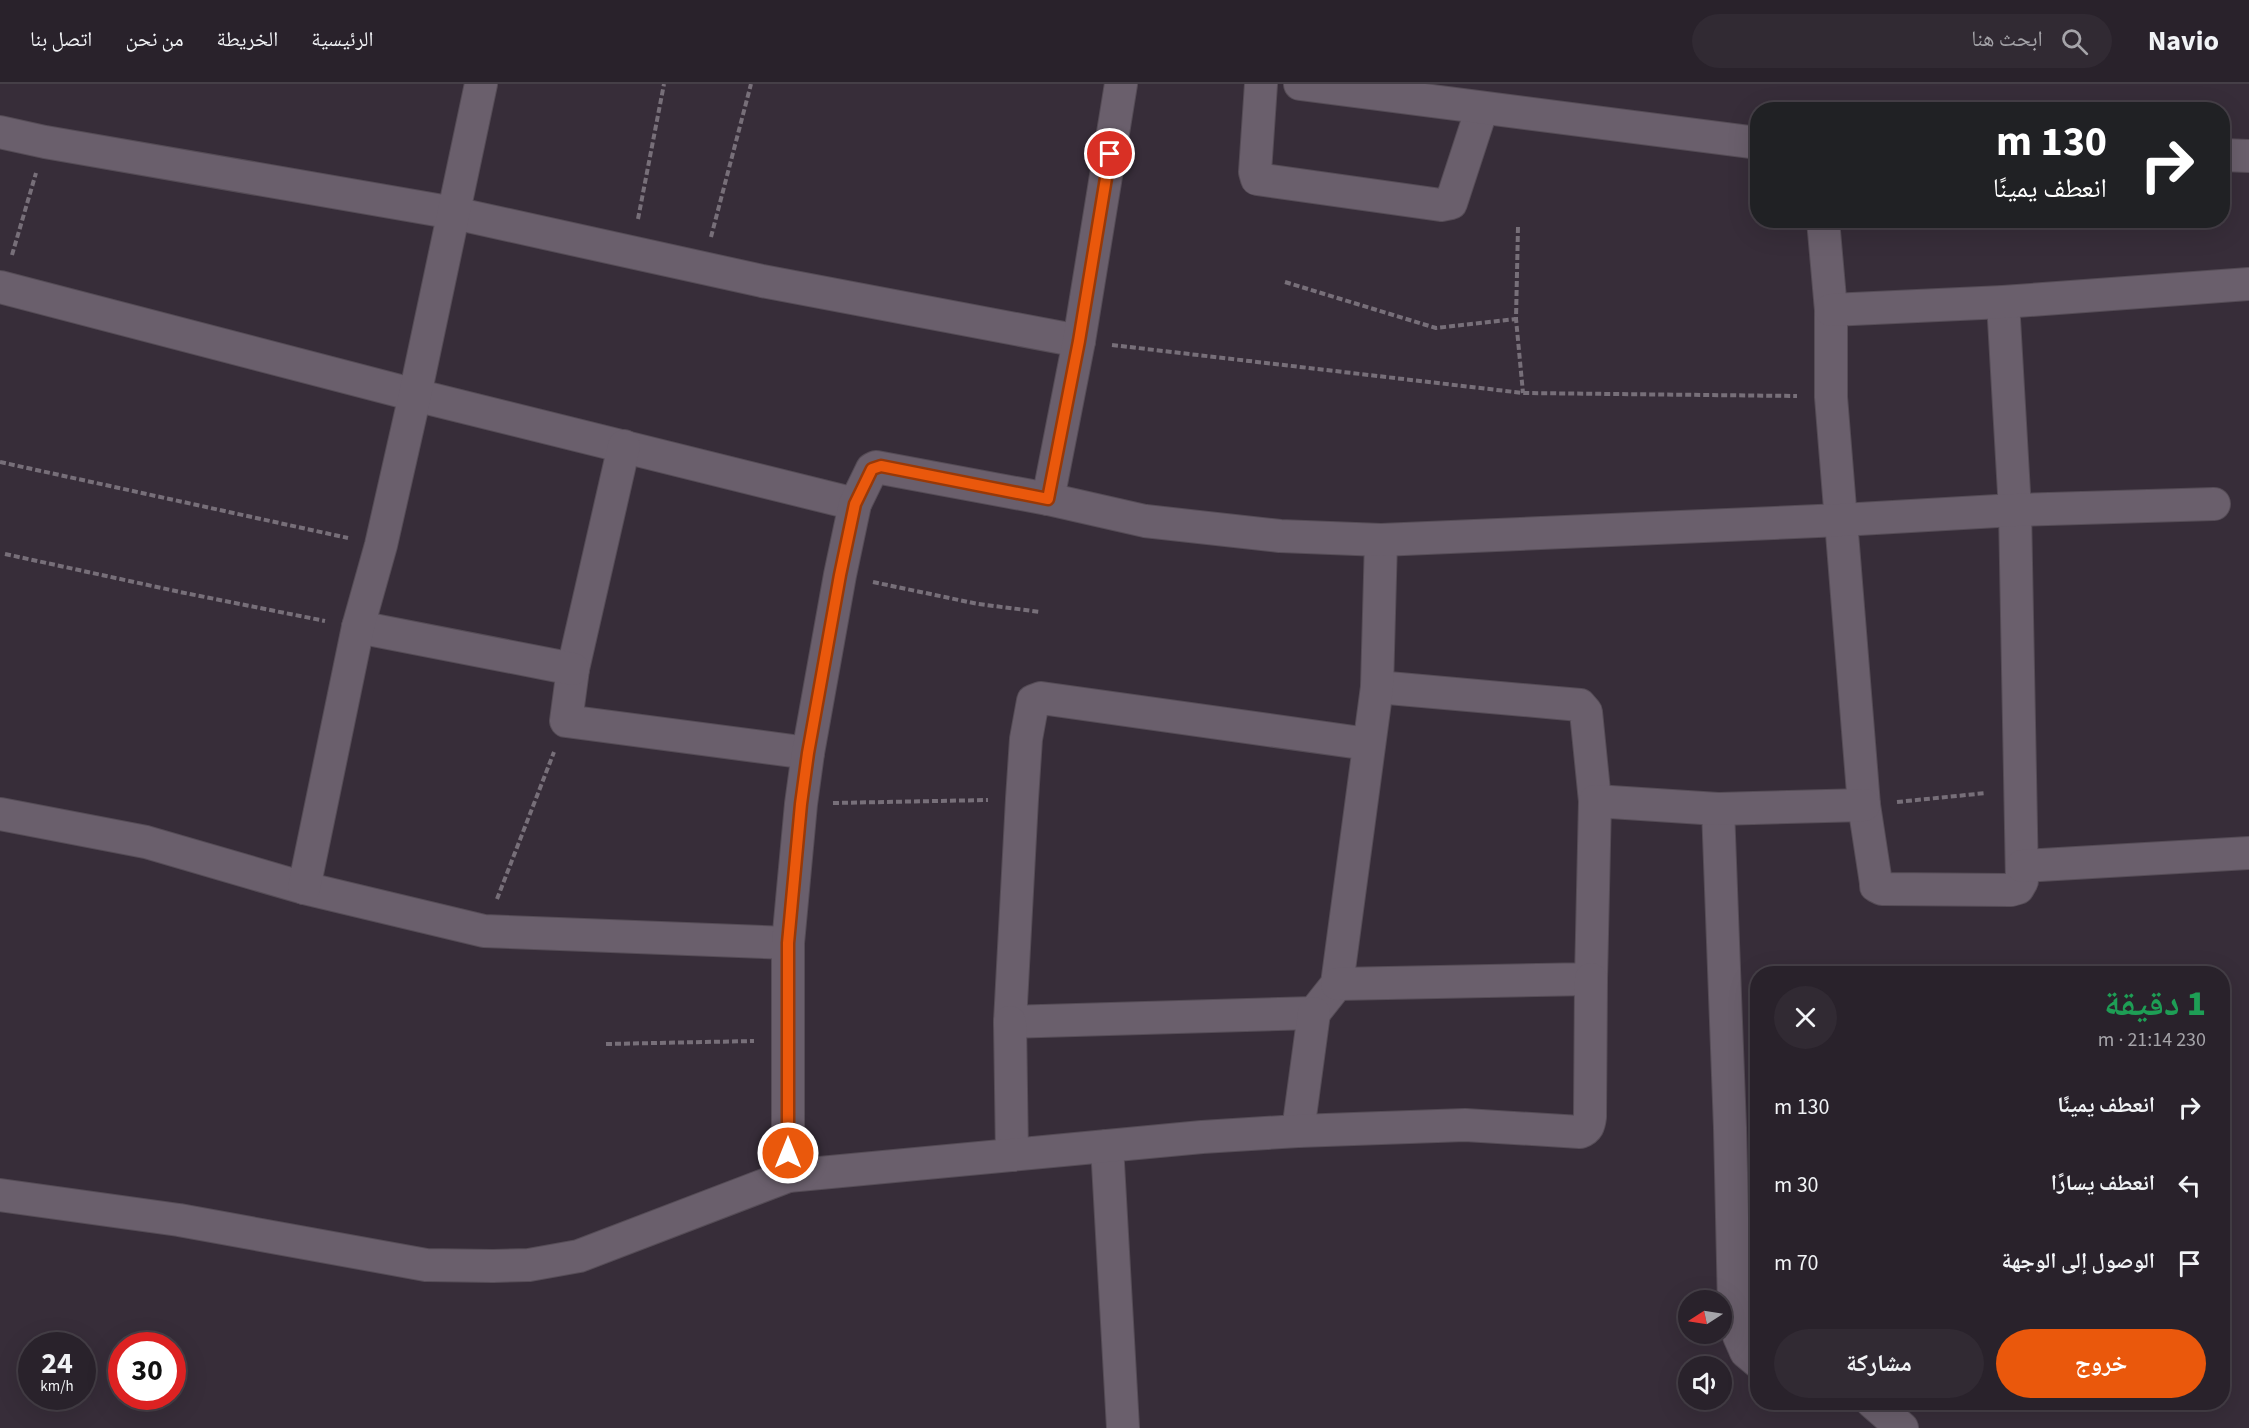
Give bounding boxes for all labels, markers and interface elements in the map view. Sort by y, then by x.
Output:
search box [1692,14,2112,68]
text: Navio [2148,21,2219,61]
text: ابحث هنا [1971,23,2043,55]
text: اتصل بنا [30,24,92,54]
text: من نحن [125,24,183,54]
text: الخريطة [216,24,278,54]
text: الرئيسية [311,24,374,54]
icon: search [2058,25,2091,58]
text: 130 m [1996,112,2107,172]
icon: right [2128,126,2206,204]
pin [1084,128,1135,179]
icon: arrive [1093,137,1126,170]
text: انعطف يمينًا [1993,169,2107,208]
text: 1 دقيقة [2104,978,2206,1029]
button: close [1774,986,1837,1049]
text: 230 m · 21:14 [2098,1026,2206,1054]
text: انعطف يمينًا [2057,1089,2155,1121]
text: 130 m [1774,1091,1829,1123]
icon: right [2173,1091,2206,1124]
position arrow [756,1121,820,1185]
text: انعطف يسارًا [2051,1167,2155,1199]
text: 30 m [1774,1169,1819,1201]
icon: left [2173,1169,2206,1202]
text: الوصول إلى الوجهة [2002,1245,2155,1277]
text: 70 m [1774,1247,1819,1279]
icon: arrive [2173,1247,2206,1280]
north arrow [1678,1290,1732,1344]
map controls [1678,1290,1732,1410]
button: مشاركة [1774,1329,1984,1398]
button: خروج [1996,1329,2206,1398]
speed limit sign: 30 [108,1332,186,1410]
text: 24 [41,1342,73,1385]
button: sound [1678,1356,1732,1410]
text: km/h [40,1376,74,1397]

